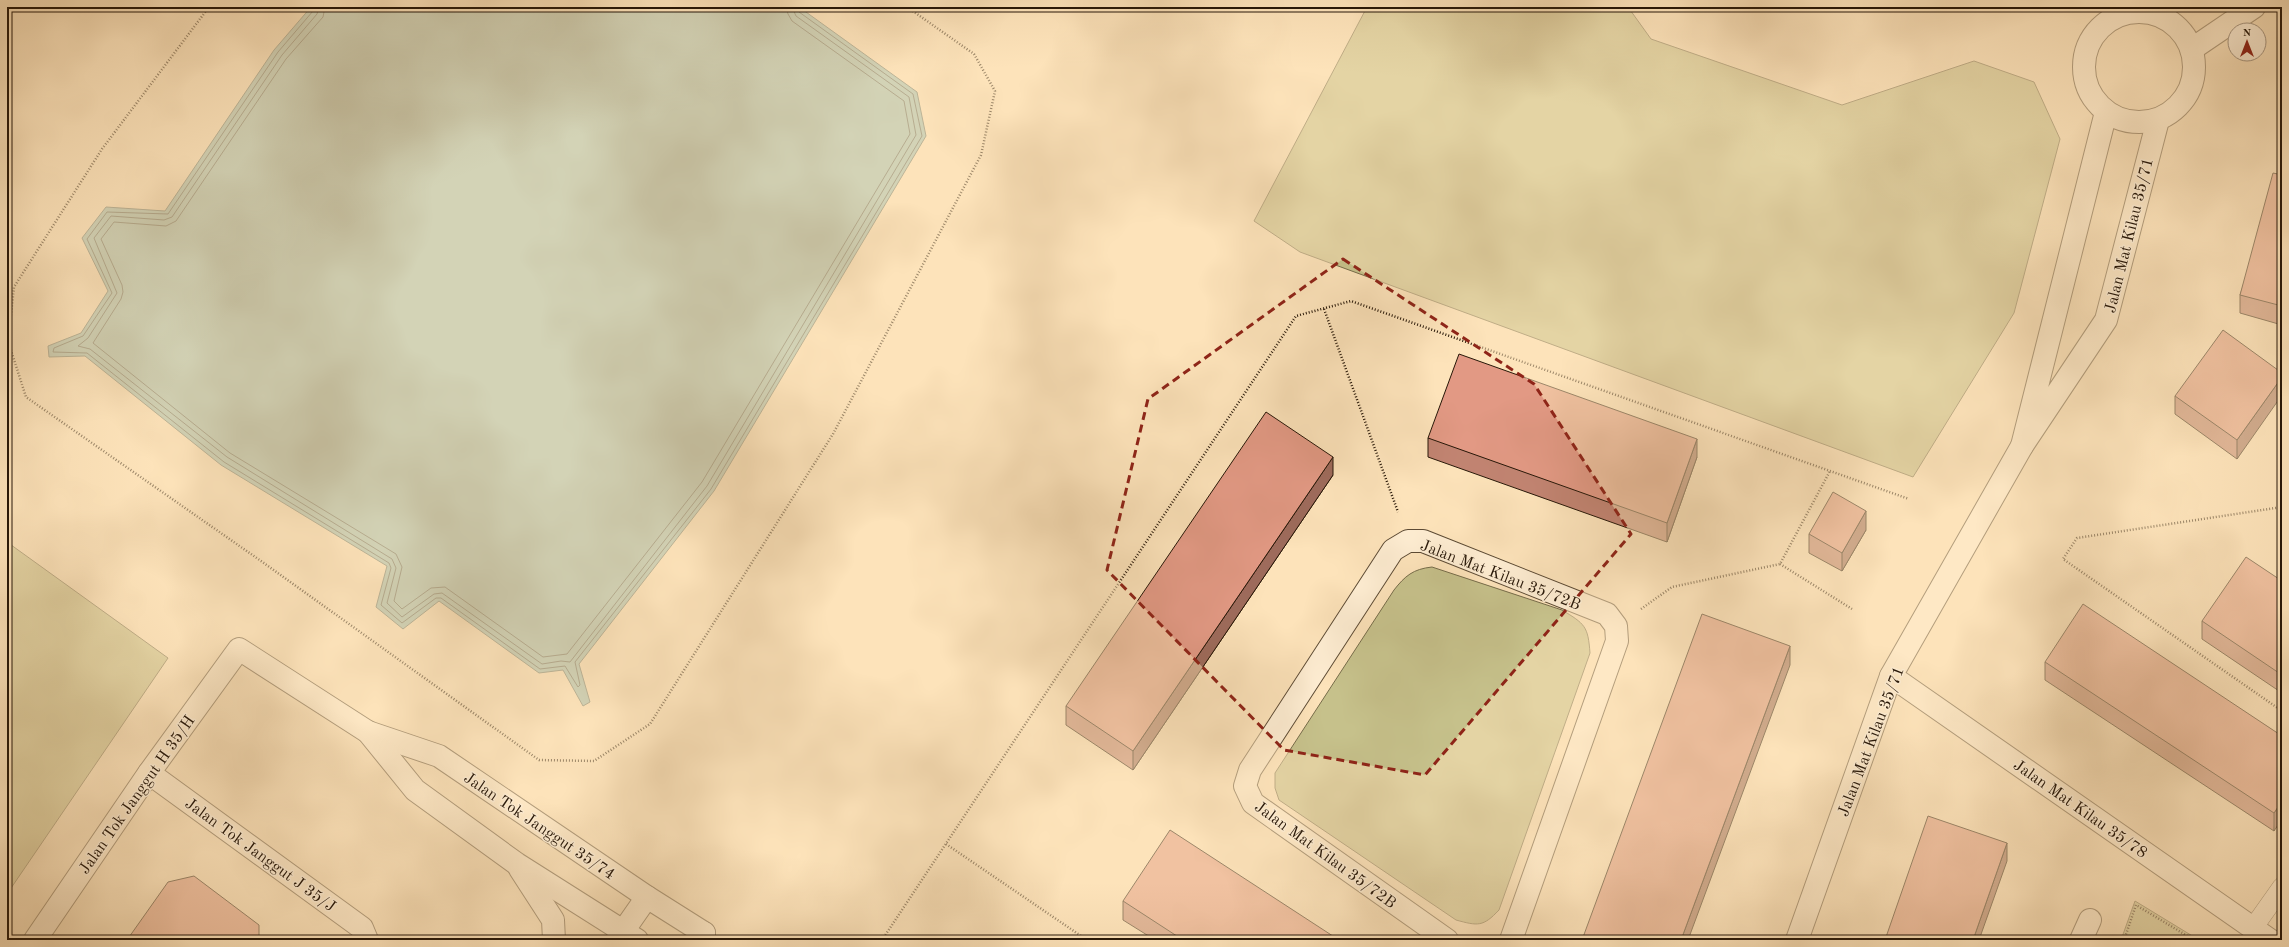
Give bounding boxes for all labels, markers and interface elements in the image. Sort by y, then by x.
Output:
north arrow [2227,22,2267,62]
text: N [2243,28,2252,39]
street label: Jalan Mat Kilau 35/71 [2103,156,2157,315]
street label: Jalan Mat Kilau 35/72B [1418,538,1583,614]
street label: Jalan Mat Kilau 35/71 [1836,665,1908,819]
street label: Jalan Tok Janggut H 35/H [77,713,199,877]
street label: Jalan Mat Kilau 35/78 [2010,757,2150,862]
street label: Jalan Tok Janggut 35/74 [460,770,617,883]
street label: Jalan Tok Janggut J 35/J [182,796,338,916]
street label: Jalan Mat Kilau 35/72B [1251,799,1398,912]

